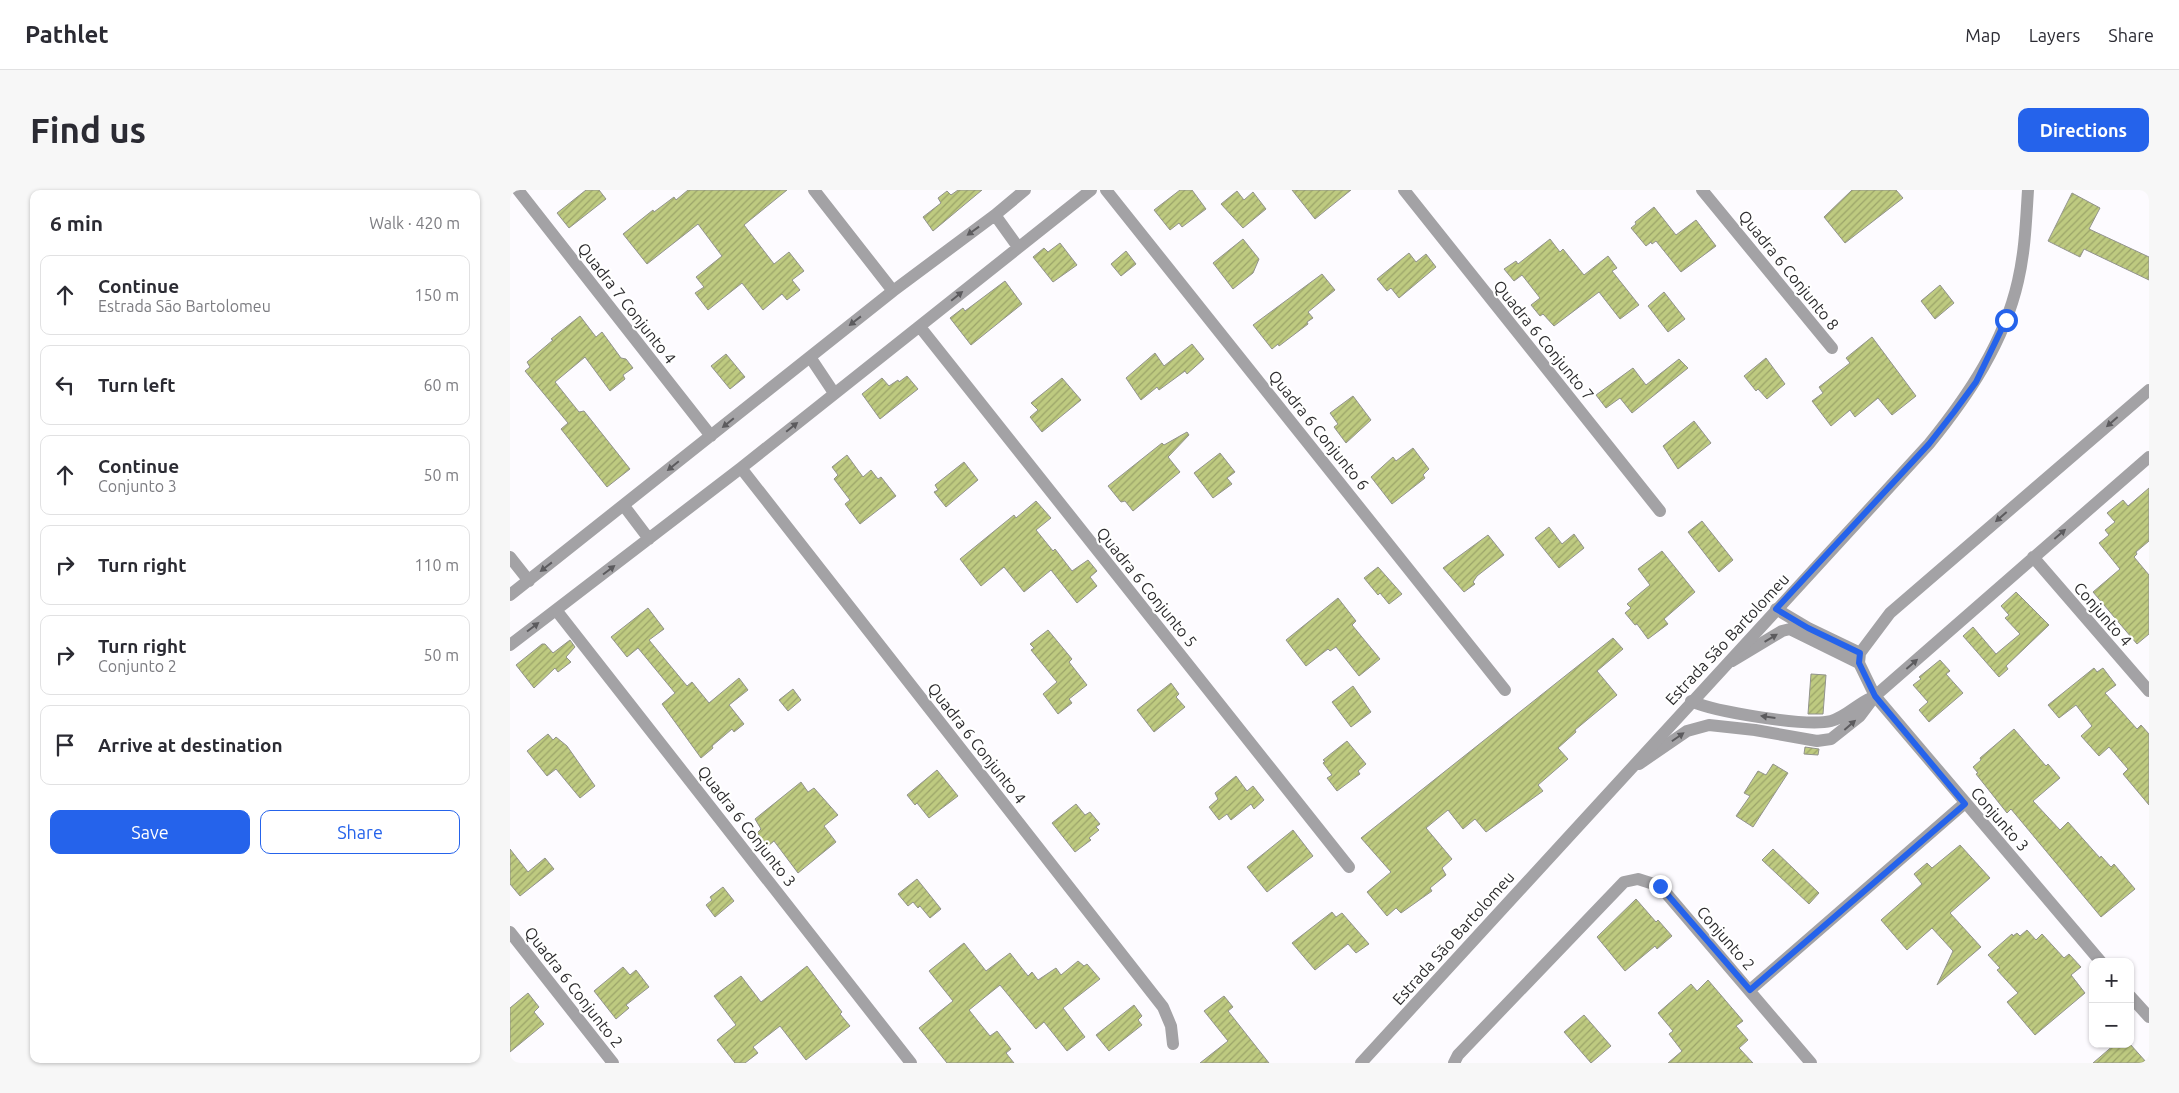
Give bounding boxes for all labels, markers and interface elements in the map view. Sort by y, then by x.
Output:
text: Pathlet [25,21,109,48]
text: Map [1965,25,2001,45]
text: Layers [2029,25,2080,45]
text: Share [2108,25,2154,45]
button: Directions [2018,108,2149,152]
text: Find us [30,110,146,150]
street label: Quadra 6 Conjunto 8 [1735,207,1843,333]
text: 6 min [50,211,103,235]
text: Walk · 420 m [369,214,460,232]
one-way arrow [967,226,980,237]
street label: Quadra 7 Conjunto 4 [574,239,680,367]
text: Continue [98,275,179,297]
street label: Quadra 6 Conjunto 7 [1490,277,1598,403]
icon: ahead [51,281,79,309]
text: 150 m [414,286,459,304]
one-way arrow [951,291,964,302]
text: Estrada São Bartolomeu [98,297,271,315]
route start [1995,309,2018,332]
one-way arrow [848,316,862,326]
street label: Quadra 6 Conjunto 6 [1265,367,1373,493]
icon: left [51,371,79,399]
text: Turn left [98,374,176,396]
text: 60 m [423,376,459,394]
one-way arrow [2106,416,2118,427]
one-way arrow [722,417,735,428]
one-way arrow [786,421,799,432]
text: Continue [98,455,179,477]
icon: ahead [51,461,79,489]
one-way arrow [667,461,680,472]
text: 50 m [423,466,459,484]
text: Conjunto 3 [98,477,177,495]
one-way arrow [1995,512,2008,523]
street label: Quadra 6 Conjunto 5 [1093,524,1201,650]
one-way arrow [2053,528,2066,539]
icon: right [51,551,79,579]
text: Turn right [98,554,186,576]
text: 110 m [414,556,459,574]
one-way arrow [540,562,553,573]
one-way arrow [602,564,615,575]
street label: Estrada São Bartolomeu [1661,570,1793,708]
street label: Conjunto 4 [2070,578,2136,650]
one-way arrow [526,622,539,633]
one-way arrow [1765,633,1778,642]
text: Turn right [98,635,186,657]
icon: right [51,641,79,669]
text: 50 m [423,646,459,664]
text: Conjunto 2 [98,657,177,675]
one-way arrow [1905,658,1917,670]
street label: Quadra 6 Conjunto 4 [924,679,1030,807]
one-way arrow [1760,713,1776,721]
one-way arrow [1844,720,1856,731]
icon: arrive [51,731,79,759]
one-way arrow [1671,732,1685,742]
text: Arrive at destination [98,734,283,756]
street label: Quadra 6 Conjunto 3 [694,762,800,890]
street label: Conjunto 3 [1967,783,2033,855]
button: Save [50,810,250,854]
button: Share [260,810,460,854]
street label: Estrada São Bartolomeu [1389,868,1517,1008]
route end [1649,875,1672,898]
street label: Conjunto 2 [1693,902,1759,974]
street label: Quadra 6 Conjunto 2 [521,923,627,1051]
map controls [2089,958,2134,1048]
button: + [2089,958,2134,1003]
button: − [2089,1003,2134,1048]

